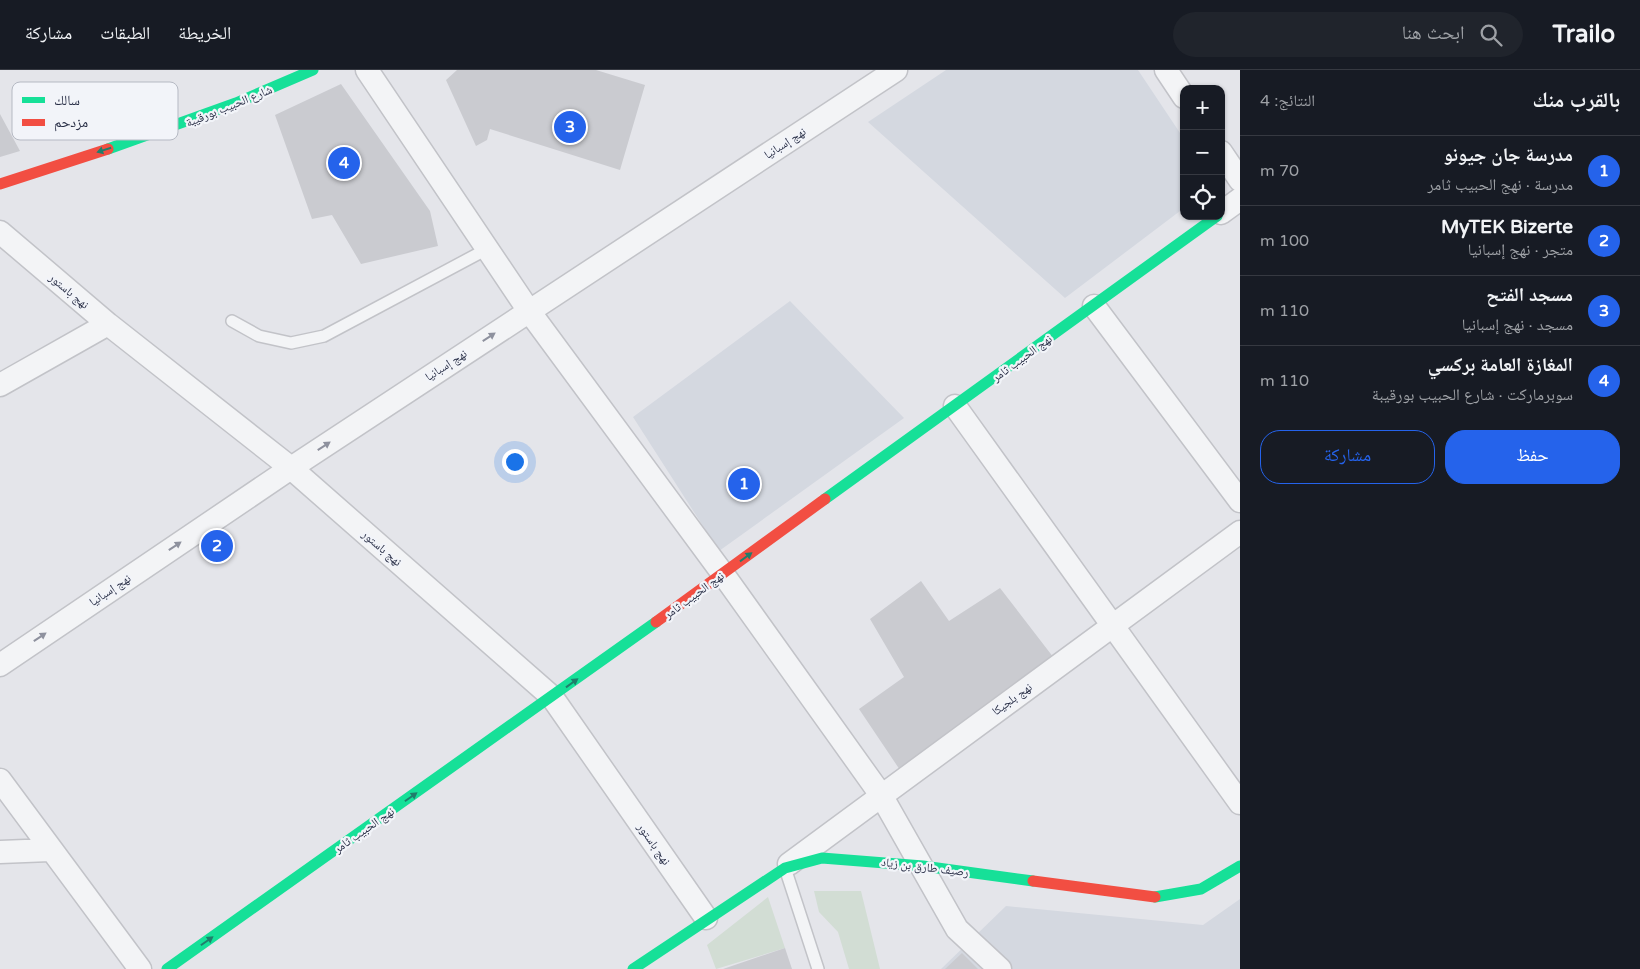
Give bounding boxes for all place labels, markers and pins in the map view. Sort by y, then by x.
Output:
pin: 3 [554,108,586,146]
pin: 4 [328,144,360,182]
pin: 1 [728,465,760,503]
pin: 2 [201,527,233,565]

